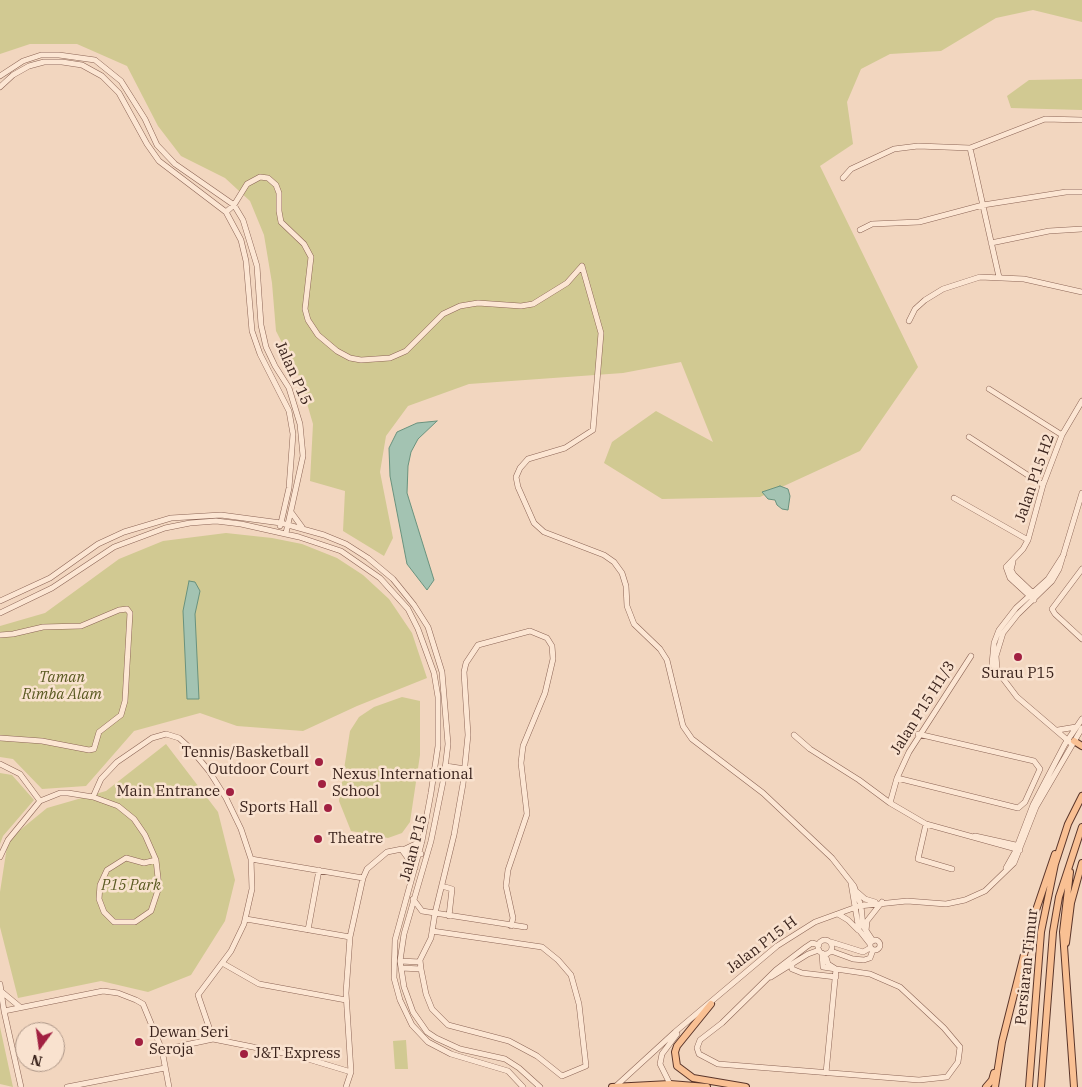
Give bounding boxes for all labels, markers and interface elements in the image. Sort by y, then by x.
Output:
street label: Jalan P15 [271,338,315,408]
street label: Jalan P15 H2 [1011,431,1059,525]
marker: Surau P15 [1012,651,1024,663]
street label: Jalan P15 H1/3 [887,658,959,758]
place label: Surau P15 [981,665,1055,683]
park label: Taman Rimba Alam [22,669,102,704]
place label: Tennis/Basketball Outdoor Court [182,744,309,779]
marker: Tennis/Basketball Outdoor Court [313,756,325,768]
place label: Nexus International School [332,766,473,801]
marker: Nexus International School [316,778,328,790]
place label: Main Entrance [116,783,220,801]
marker: Main Entrance [224,786,236,798]
place label: Sports Hall [240,799,318,817]
marker: Sports Hall [322,802,334,814]
street label: Jalan P15 [396,813,432,883]
place label: Theatre [328,830,383,848]
marker: Theatre [312,833,324,845]
park label: P15 Park [101,877,161,895]
street label: Persiaran Timur [1012,908,1042,1026]
street label: Jalan P15 H [723,913,801,977]
north arrow [15,1022,65,1072]
place label: Dewan Seri Seroja [149,1024,229,1059]
marker: Dewan Seri Seroja [133,1036,145,1048]
place label: J&T Express [254,1045,340,1063]
marker: J&T Express [238,1048,250,1060]
text: N [29,1051,44,1071]

